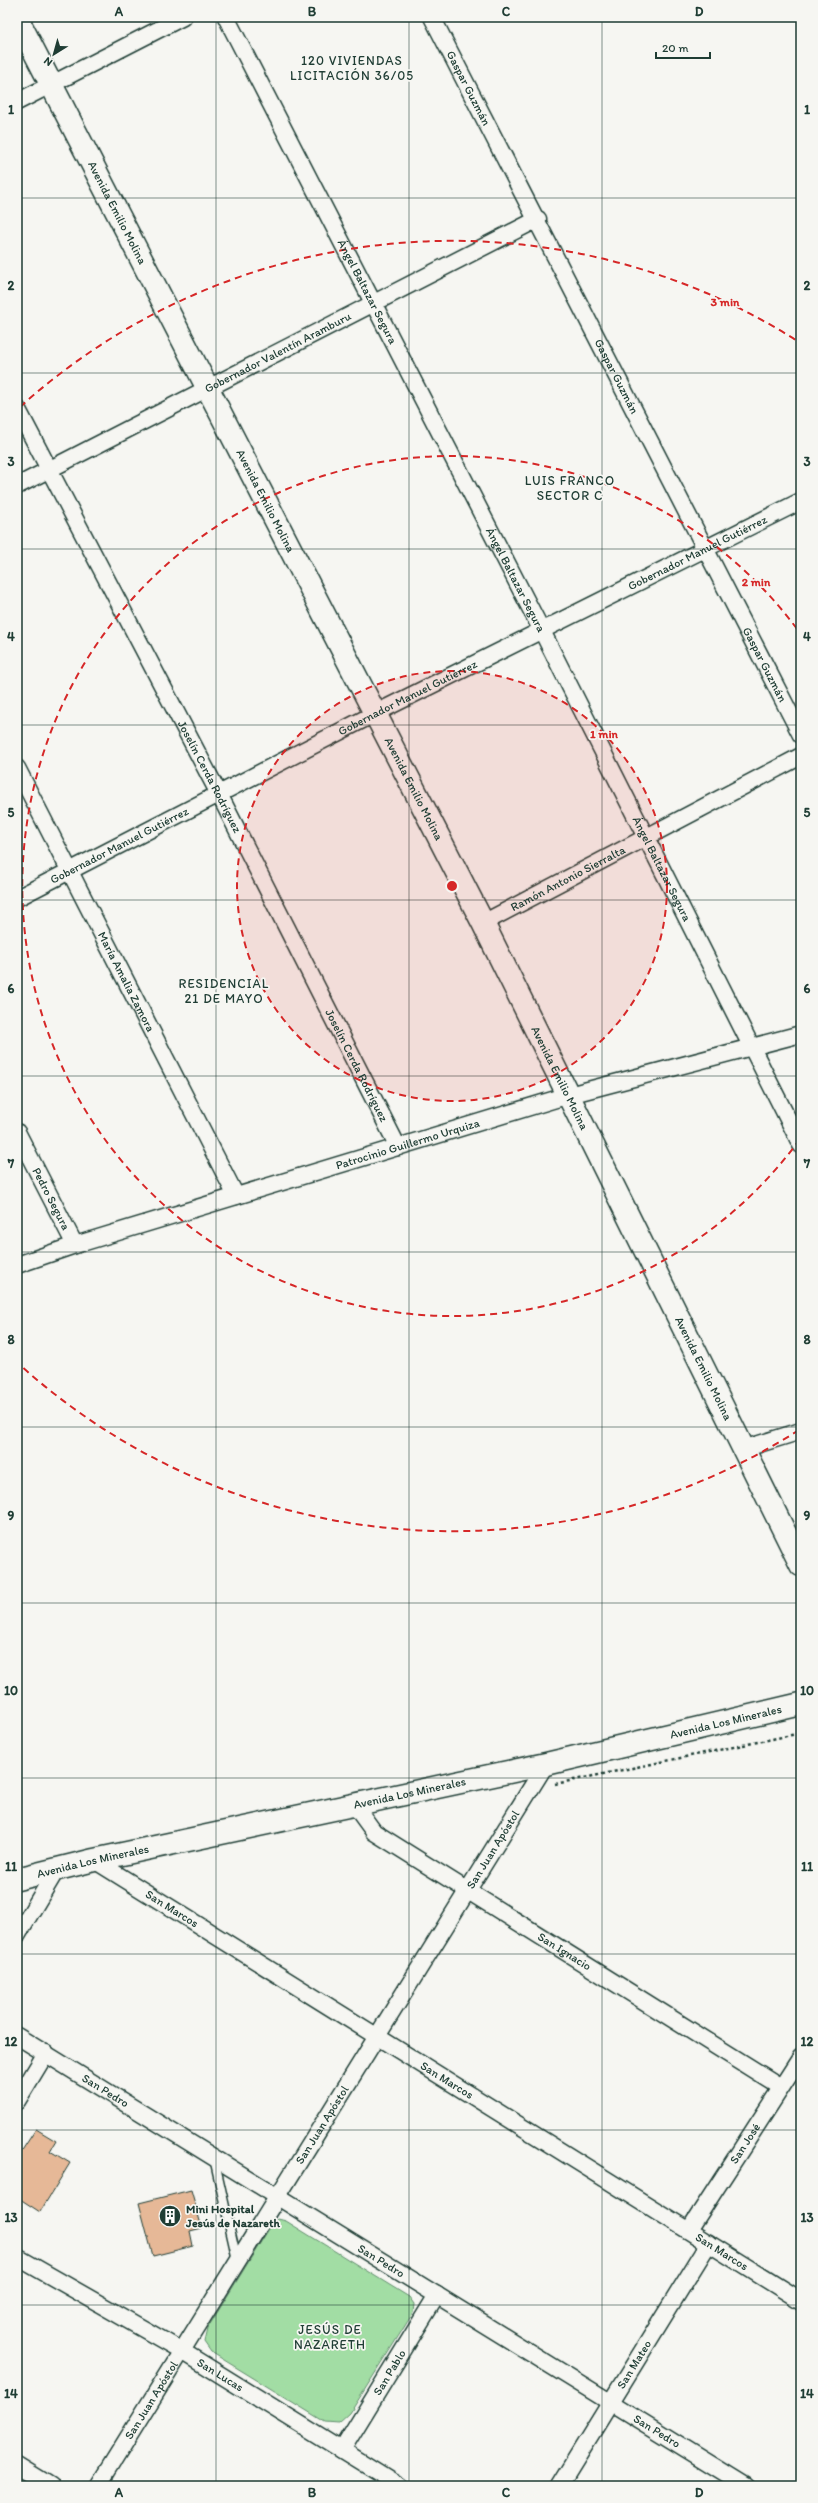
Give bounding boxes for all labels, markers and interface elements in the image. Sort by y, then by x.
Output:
text: A [114,4,124,19]
text: B [308,4,317,19]
text: C [502,4,511,19]
text: D [695,4,704,19]
north arrow [34,34,74,74]
scale bar [656,34,710,60]
text: 20 m [662,41,689,55]
street label: Gaspar Guzmán [443,48,494,128]
district label: 120 VIVIENDAS LICITACIÓN 36/05 [290,53,414,83]
text: N [41,54,55,69]
text: 1 [8,102,14,117]
text: 1 [804,102,810,117]
street label: Avenida Emilio Molina [85,159,150,267]
street label: Ángel Baltazar Segura [335,237,400,347]
text: 2 [8,278,15,293]
text: 2 [804,278,811,293]
text: 3 min [711,295,740,309]
street label: Gobernador Valentín Aramburu [202,309,354,396]
street label: Gaspar Guzmán [592,336,642,416]
street label: Avenida Emilio Molina [233,447,298,555]
text: 3 [7,454,15,469]
text: 3 [803,454,811,469]
district label: LUIS FRANCO SECTOR C [525,473,615,503]
street label: Gobernador Manuel Gutiérrez [626,512,770,593]
street label: Ángel Baltazar Segura [483,525,549,635]
text: 2 min [742,575,771,589]
street label: Gaspar Guzmán [740,625,790,705]
text: 4 [7,629,15,644]
text: 4 [803,629,811,644]
street label: Gobernador Manuel Gutiérrez [336,657,480,738]
street label: Joselín Cerda Rodríguez [175,718,245,836]
text: 1 min [590,727,619,741]
street label: Avenida Emilio Molina [382,735,447,843]
street label: Gobernador Manuel Gutiérrez [48,804,191,887]
text: 5 [8,805,15,820]
text: 5 [804,805,811,820]
street label: Ángel Baltazar Segura [630,814,695,924]
street label: Ramón Antonio Sierralta [508,842,628,914]
centre of rings [445,879,459,893]
street label: María Amalia Zamora [95,929,158,1034]
district label: RESIDENCIAL 21 DE MAYO [179,976,269,1006]
text: 6 [8,981,15,996]
text: 6 [804,981,811,996]
street label: Joselín Cerda Rodríguez [322,1007,391,1125]
street label: Avenida Emilio Molina [528,1024,592,1133]
street label: Patrocinio Guillermo Urquiza [334,1115,482,1172]
text: 7 [7,1156,15,1171]
text: 7 [803,1156,811,1171]
street label: Pedro Segura [29,1165,73,1232]
street label: Avenida Emilio Molina [672,1314,736,1423]
text: 8 [7,1332,15,1347]
text: 8 [803,1332,811,1347]
text: 9 [8,1508,15,1523]
text: 9 [804,1508,811,1523]
text: 10 [4,1683,18,1698]
text: 10 [800,1683,814,1698]
street label: Avenida Los Minerales [668,1702,783,1742]
street label: Avenida Los Minerales [352,1774,467,1812]
street label: San Juan Apóstol [463,1807,523,1891]
street label: Avenida Los Minerales [35,1842,150,1881]
text: 11 [5,1859,17,1874]
text: 11 [801,1859,813,1874]
street label: San Marcos [143,1887,201,1930]
street label: San Ignacio [535,1929,594,1973]
text: 12 [5,2034,18,2049]
text: 12 [801,2034,814,2049]
street label: San Marcos [418,2058,476,2102]
street label: San Pedro [80,2071,131,2110]
street label: San Juan Apóstol [293,2083,352,2167]
street label: San José [727,2121,763,2166]
place label: Mini Hospital Jesús de Nazareth [185,2202,280,2230]
building icon: Mini Hospital Jesús de Nazareth [157,2203,183,2229]
text: 13 [4,2210,18,2225]
text: 13 [800,2210,814,2225]
street label: San Marcos [693,2230,751,2273]
street label: San Pedro [355,2241,407,2281]
district label: JESÚS DE NAZARETH [294,2322,366,2352]
street label: San Mateo [614,2337,654,2391]
street label: San Pablo [370,2347,409,2398]
street label: San Lucas [194,2355,246,2394]
street label: San Juan Apóstol [122,2358,181,2442]
text: 14 [4,2386,18,2401]
text: 14 [800,2386,814,2401]
street label: San Pedro [631,2411,683,2451]
text: A [114,2485,124,2500]
text: B [308,2485,317,2500]
text: C [502,2485,511,2500]
text: D [695,2485,704,2500]

